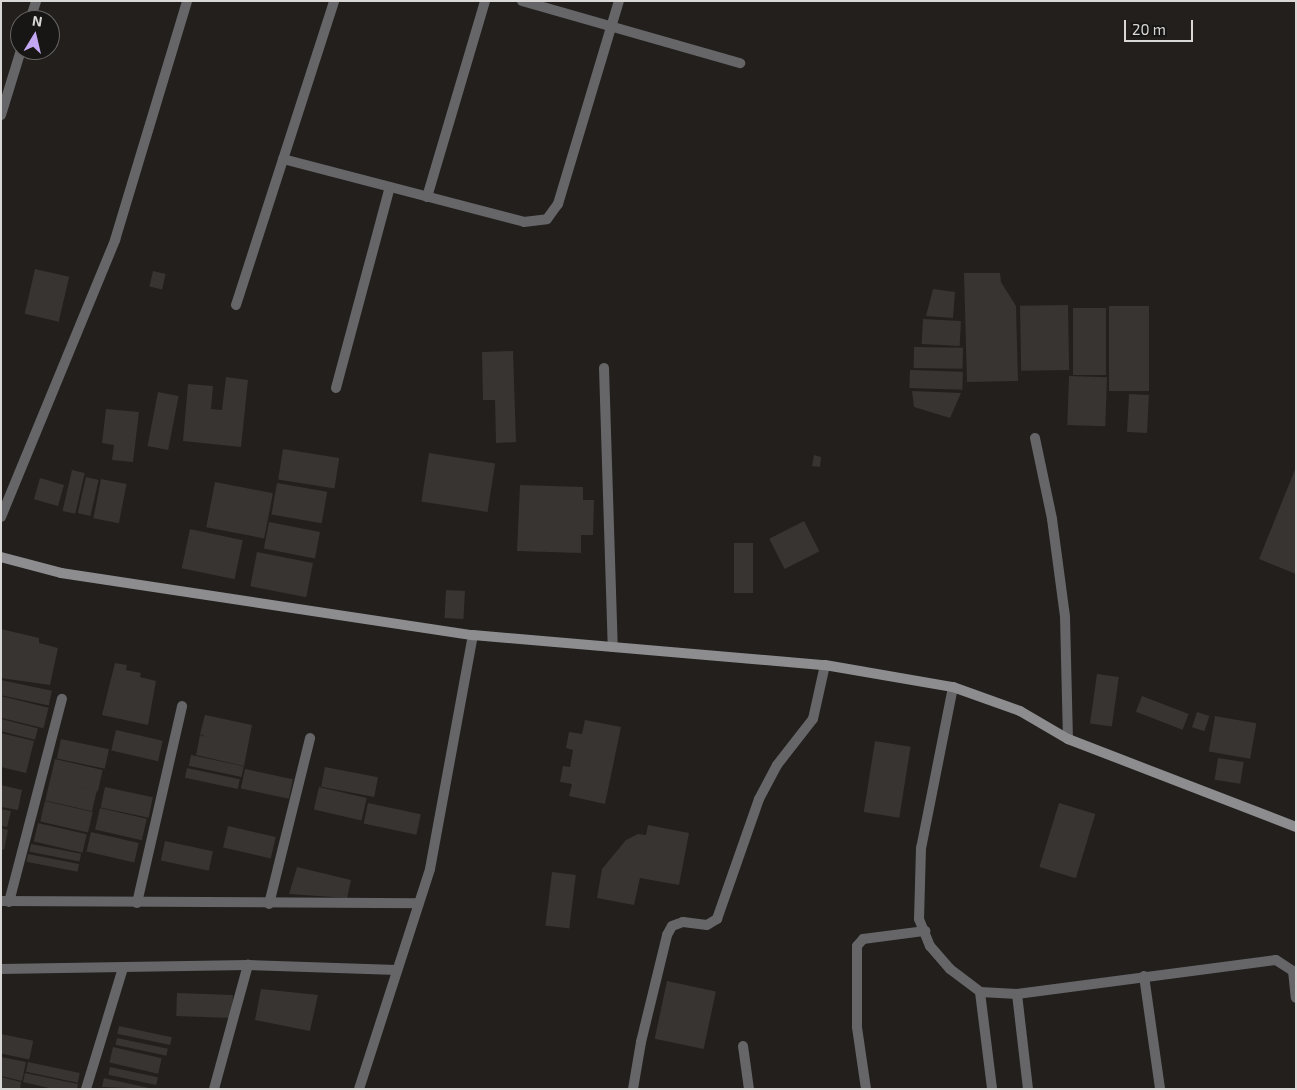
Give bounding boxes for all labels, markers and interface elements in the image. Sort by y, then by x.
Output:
north arrow [10,10,60,60]
scale bar [1127,10,1196,42]
text: N [31,11,44,30]
text: 20 m [1132,20,1166,38]

